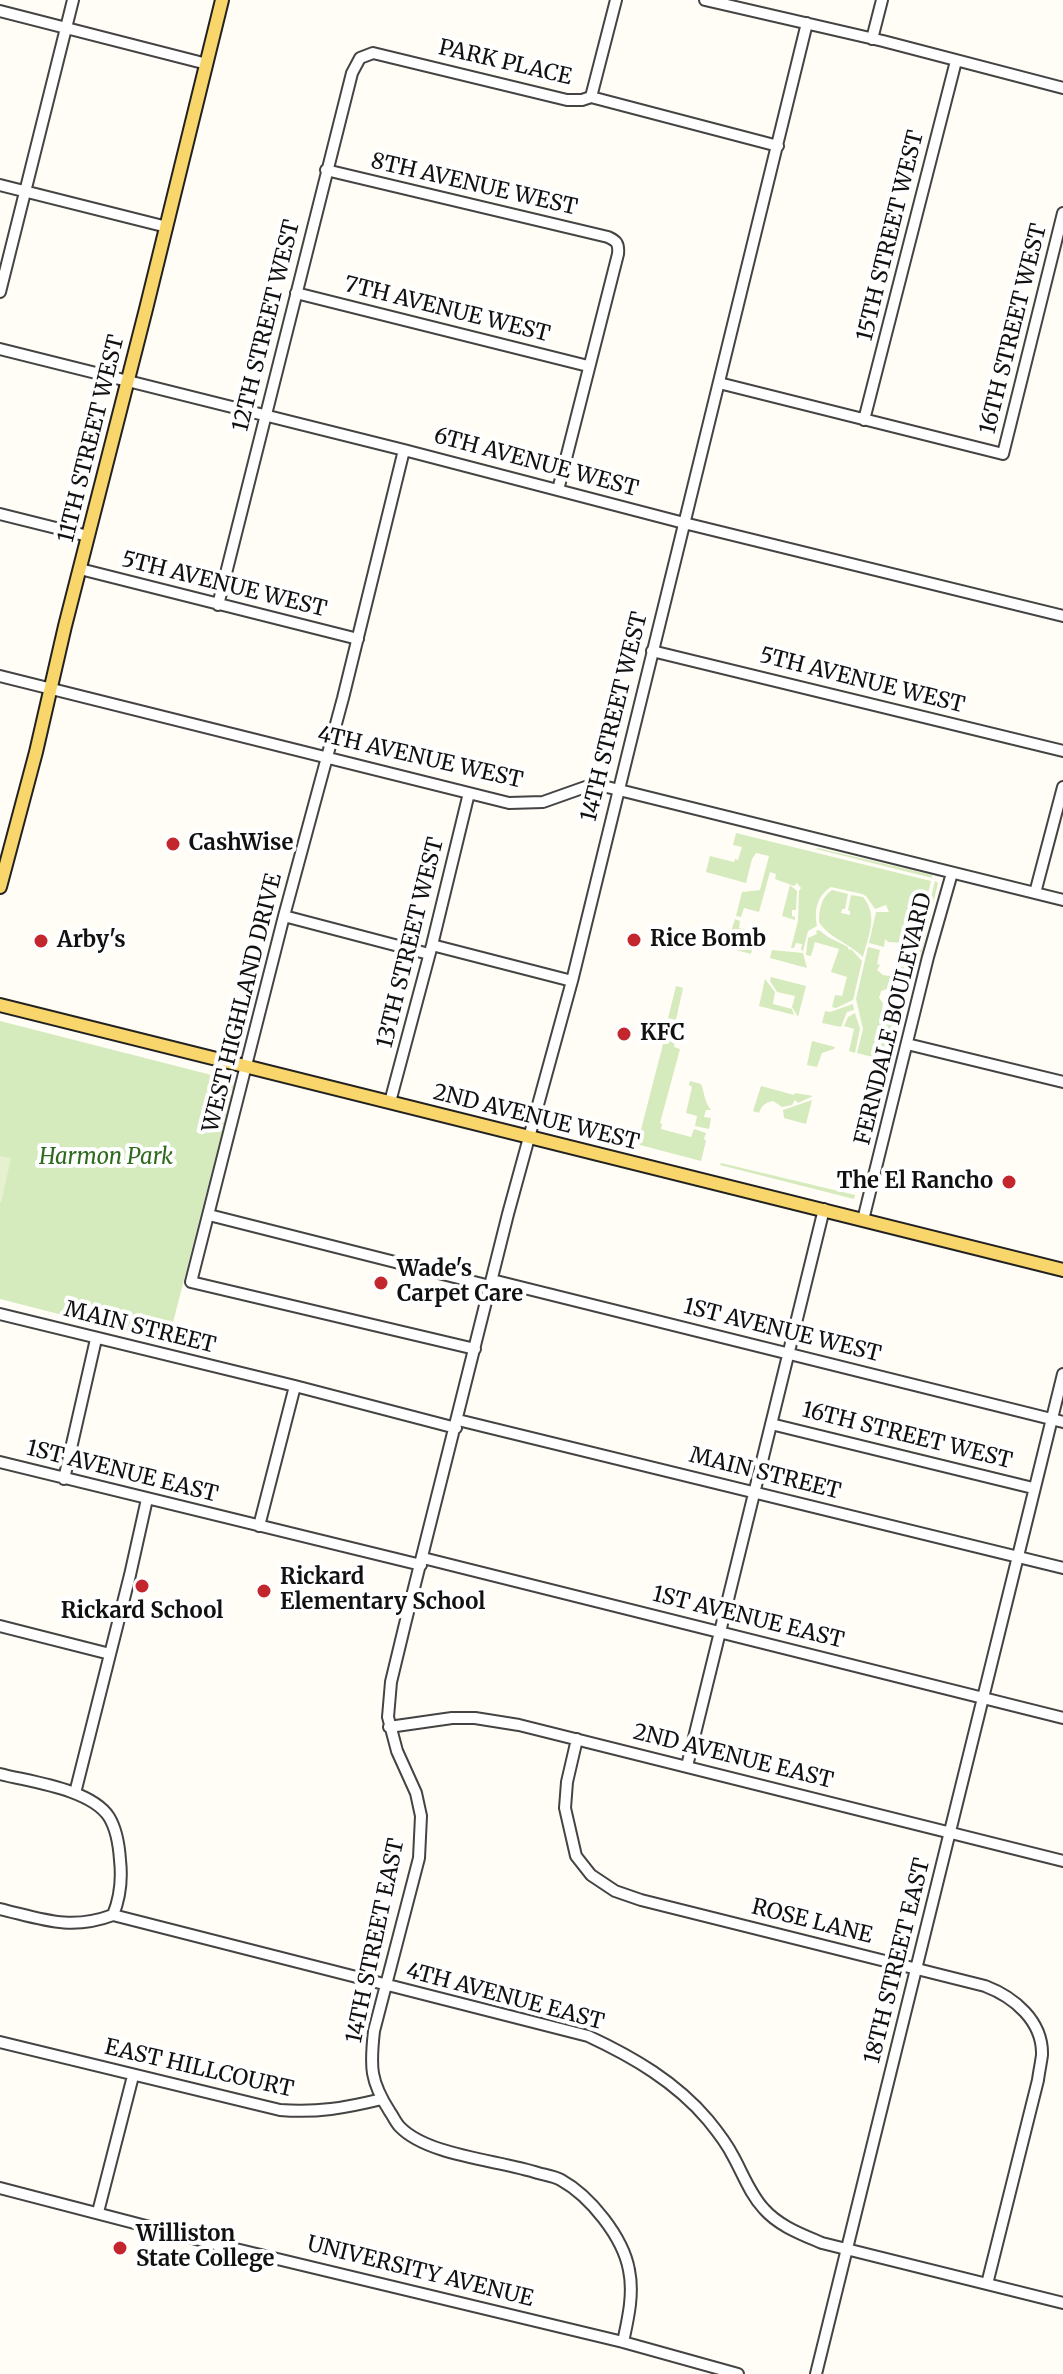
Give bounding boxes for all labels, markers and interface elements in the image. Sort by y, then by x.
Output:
street label: PARK PLACE [436,35,574,91]
street label: 15TH STREET WEST [852,128,930,344]
street label: 8TH AVENUE WEST [368,148,580,222]
street label: 12TH STREET WEST [228,218,306,434]
street label: 16TH STREET WEST [975,221,1053,437]
street label: 7TH AVENUE WEST [341,272,553,348]
street label: 11TH STREET WEST [53,333,131,545]
street label: 6TH AVENUE WEST [431,423,641,503]
street label: 5TH AVENUE WEST [119,547,329,623]
street label: 14TH STREET WEST [576,610,654,824]
street label: 5TH AVENUE WEST [757,643,967,719]
street label: 4TH AVENUE WEST [315,722,525,794]
place label: CashWise [189,831,293,857]
marker: CashWise [164,835,182,853]
street label: 13TH STREET WEST [372,835,450,1051]
street label: WEST HIGHLAND DRIVE [198,871,288,1135]
street label: FERNDALE BOULEVARD [850,890,938,1148]
place label: Rice Bomb [650,927,766,953]
place label: Arby's [57,928,126,954]
marker: Rice Bomb [625,931,643,949]
marker: Arby's [32,932,50,950]
place label: KFC [640,1021,685,1047]
marker: KFC [615,1025,633,1043]
street label: 2ND AVENUE WEST [430,1080,642,1156]
park label: Harmon Park [39,1145,173,1171]
place label: The El Rancho [837,1169,993,1195]
marker: The El Rancho [1000,1173,1018,1191]
place label: Wade's Carpet Care [397,1257,523,1308]
marker: Wade's Carpet Care [372,1274,390,1292]
street label: 1ST AVENUE WEST [680,1294,884,1368]
street label: MAIN STREET [62,1296,218,1360]
street label: 16TH STREET WEST [799,1397,1015,1475]
street label: 1ST AVENUE EAST [24,1435,220,1509]
street label: MAIN STREET [687,1442,843,1506]
place label: Rickard Elementary School [280,1565,485,1616]
marker: Rickard School [133,1577,151,1595]
street label: 1ST AVENUE EAST [650,1581,846,1655]
marker: Rickard Elementary School [255,1582,273,1600]
place label: Rickard School [61,1599,223,1625]
street label: 2ND AVENUE EAST [630,1719,836,1795]
street label: 14TH STREET EAST [341,1836,411,2046]
street label: 18TH STREET EAST [860,1856,936,2066]
street label: ROSE LANE [749,1894,875,1950]
street label: 4TH AVENUE EAST [403,1958,607,2036]
street label: EAST HILLCOURT [102,2034,296,2104]
place label: Williston State College [136,2222,274,2274]
street label: UNIVERSITY AVENUE [304,2231,536,2313]
marker: Williston State College [111,2239,129,2257]

